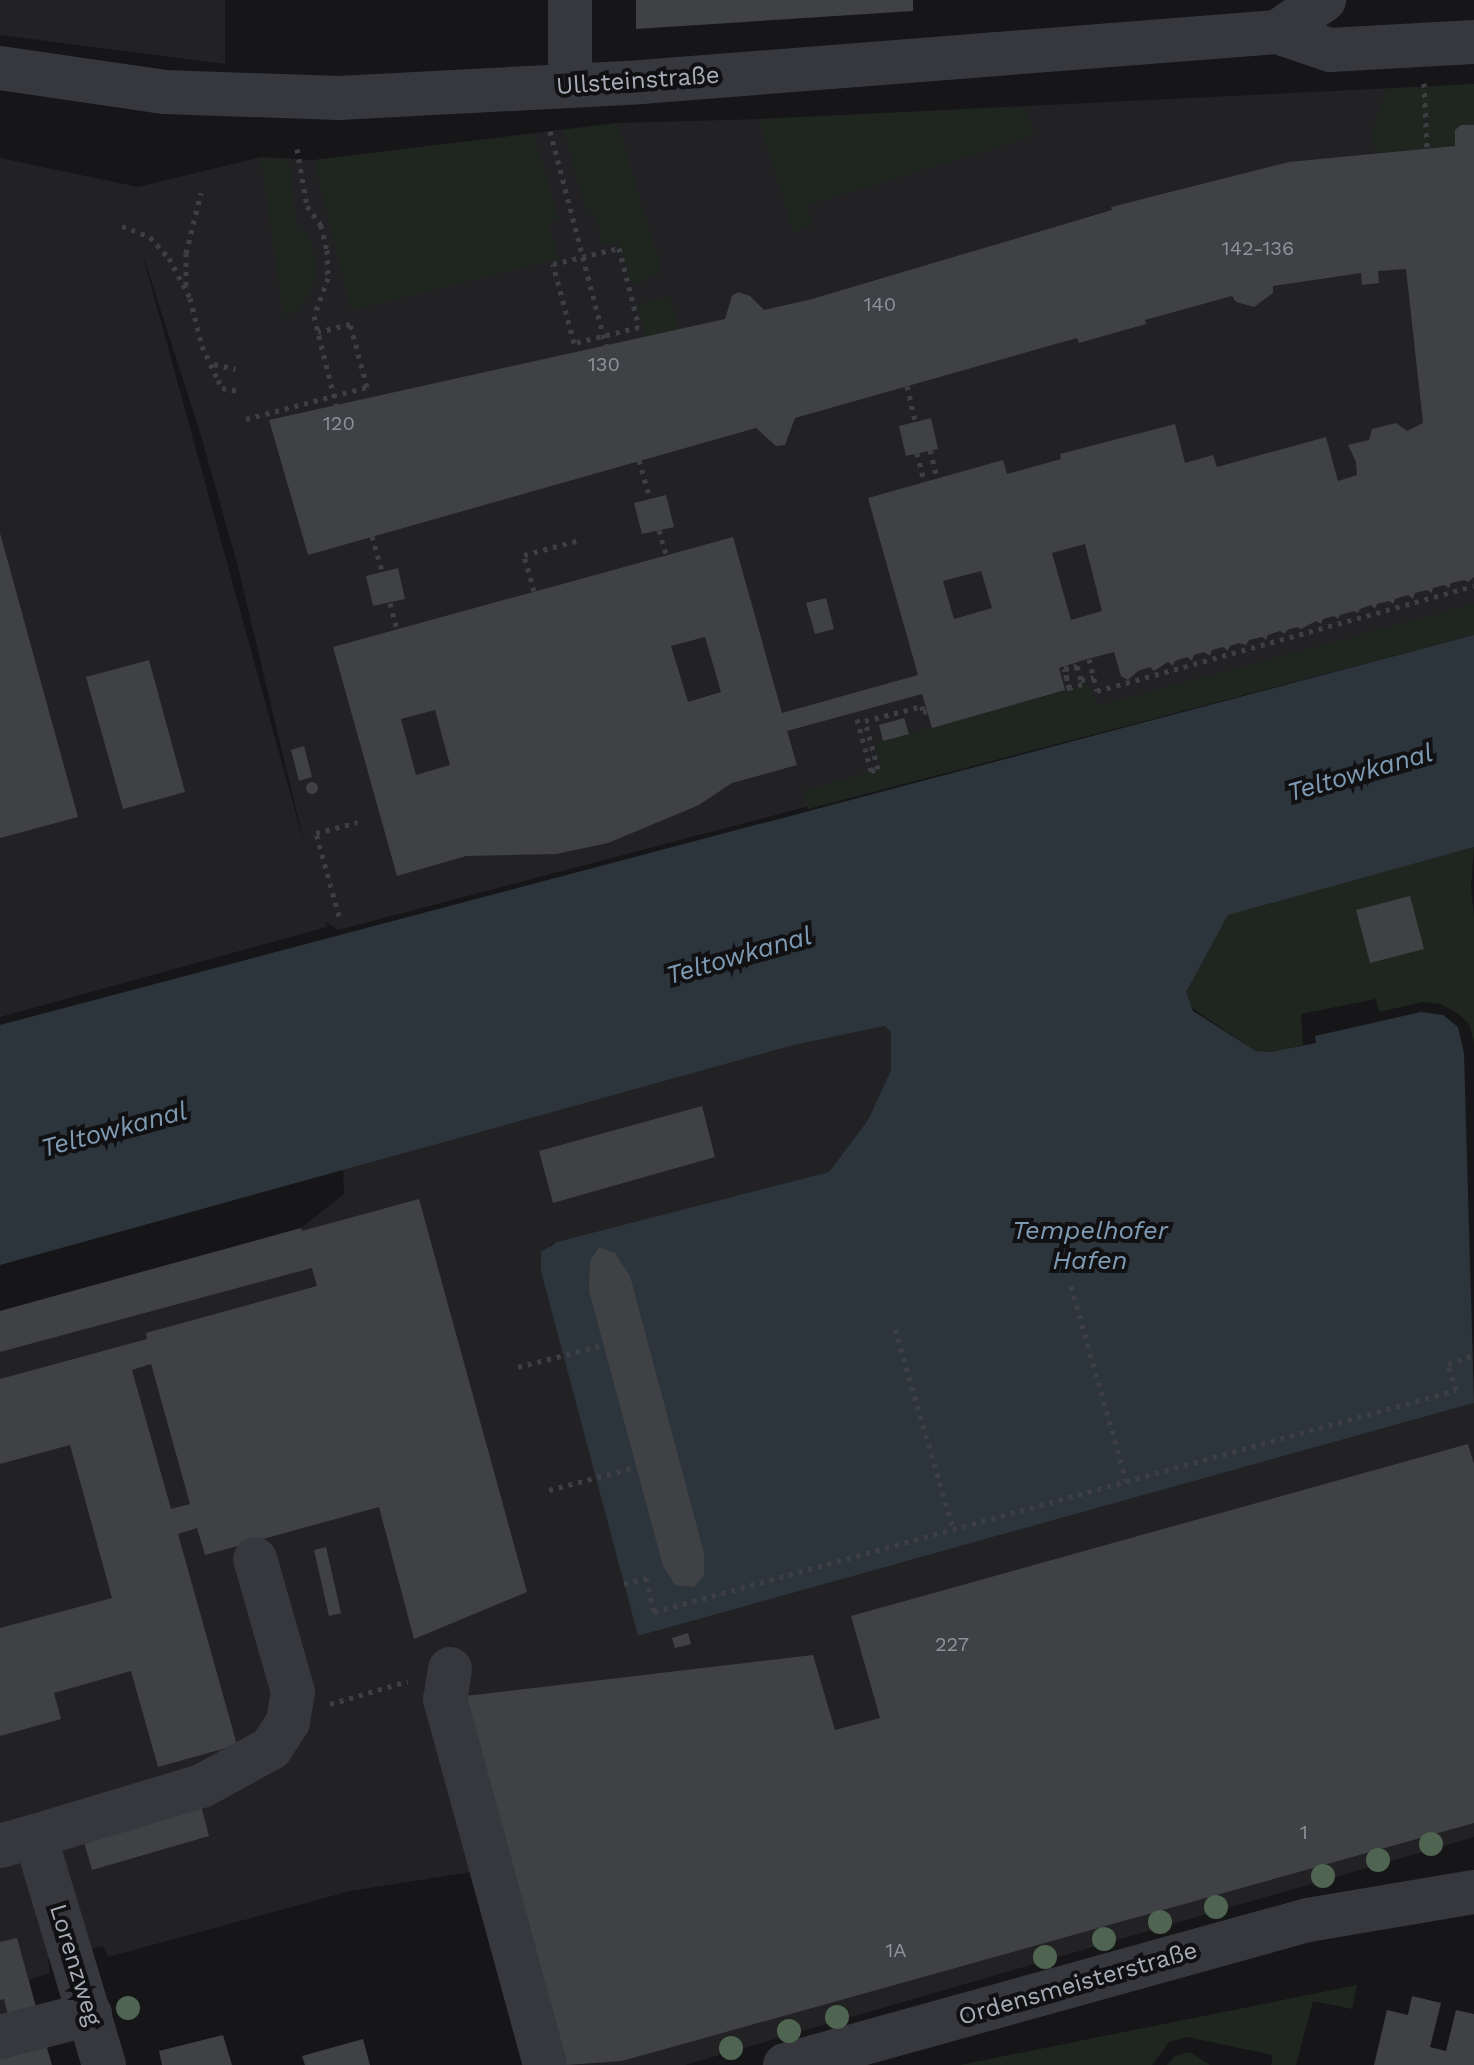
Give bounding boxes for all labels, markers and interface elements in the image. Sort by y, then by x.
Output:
street label: Ullsteinstraße [555,61,721,101]
house number: 142-136 [1222,236,1294,260]
house number: 140 [864,292,896,316]
house number: 130 [588,352,620,376]
house number: 120 [323,411,355,435]
water label: Teltowkanal [1284,737,1436,809]
water label: Teltowkanal [663,920,815,992]
water label: Teltowkanal [38,1096,190,1164]
water label: Tempelhofer Hafen [1012,1215,1168,1276]
house number: 227 [935,1632,969,1656]
house number: 1 [1300,1820,1308,1844]
street label: Lorenzweg [43,1901,107,2029]
street label: Ordensmeisterstraße [955,1936,1201,2032]
house number: 1A [886,1938,906,1962]

